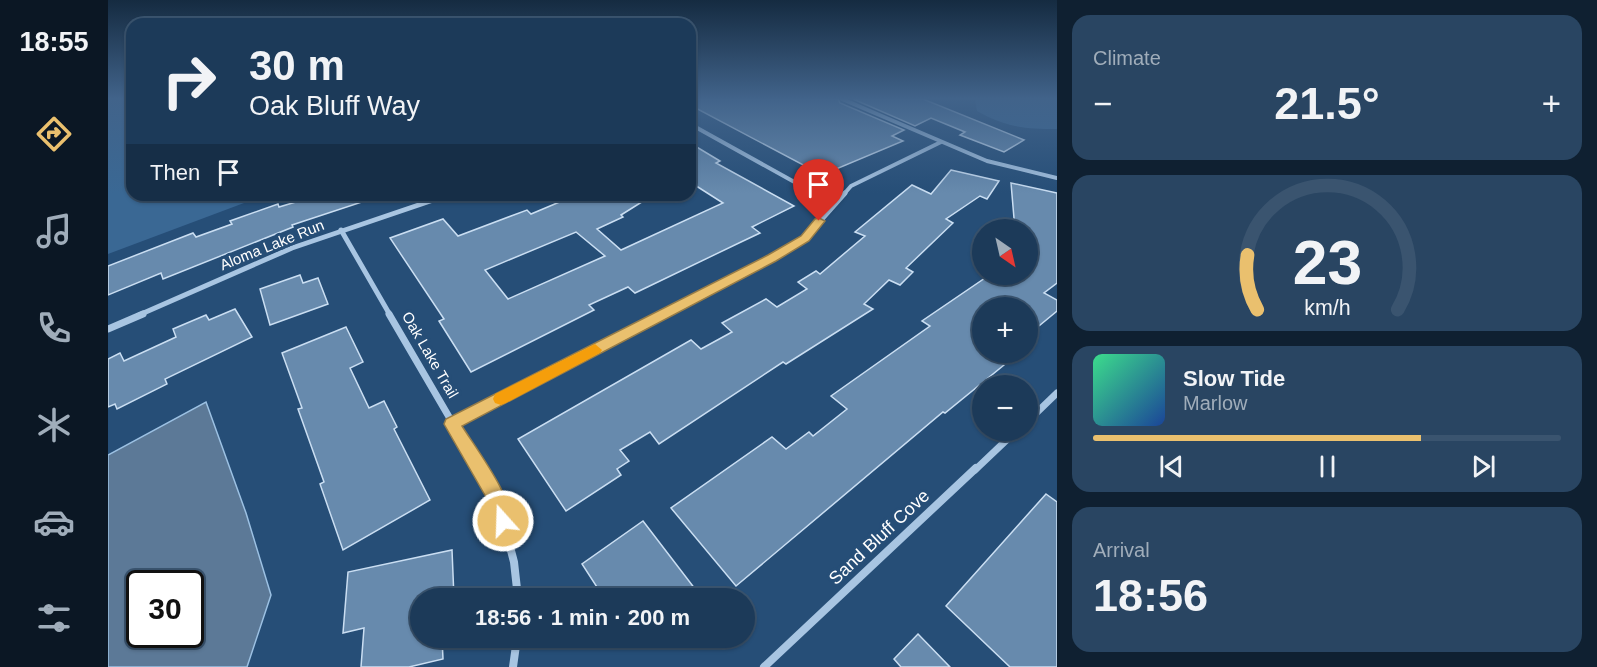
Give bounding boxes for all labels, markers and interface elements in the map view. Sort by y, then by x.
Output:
text: 18:55 [19,27,89,57]
icon: right [150,42,228,120]
text: 30 m [249,42,345,89]
text: Climate [1093,47,1161,69]
text: 21.5° [1274,78,1380,129]
text: − [1093,85,1112,122]
text: + [1542,85,1561,122]
text: Oak Bluff Way [249,91,420,121]
icon: directions [33,113,75,155]
icon: arrive [212,156,245,189]
pin [793,159,844,221]
text: Then [150,160,200,185]
icon: arrive [802,168,835,201]
icon: music [33,210,75,252]
street label: Aloma Lake Run [217,216,326,273]
north arrow [972,219,1038,285]
map controls [972,219,1038,441]
text: 23 [1292,229,1362,298]
button: + [972,297,1038,363]
text: km/h [1304,297,1350,321]
icon: phone [33,307,75,349]
street label: Oak Lake Trail [399,309,462,401]
text: Slow Tide [1183,366,1285,391]
button: − [972,375,1038,441]
text: Marlow [1183,392,1247,414]
icon: climate [33,404,75,446]
icon: previous [1155,450,1188,483]
icon: pause [1311,450,1344,483]
icon: next [1467,450,1500,483]
street label: Sand Bluff Cove [825,485,933,589]
position arrow [471,489,535,553]
icon: car [33,501,75,543]
text: Arrival [1093,539,1150,561]
speed limit sign: 30 [126,570,204,648]
text: 18:56 [1093,570,1208,621]
icon: filters [33,597,75,639]
text: 18:56 · 1 min · 200 m [475,605,690,630]

